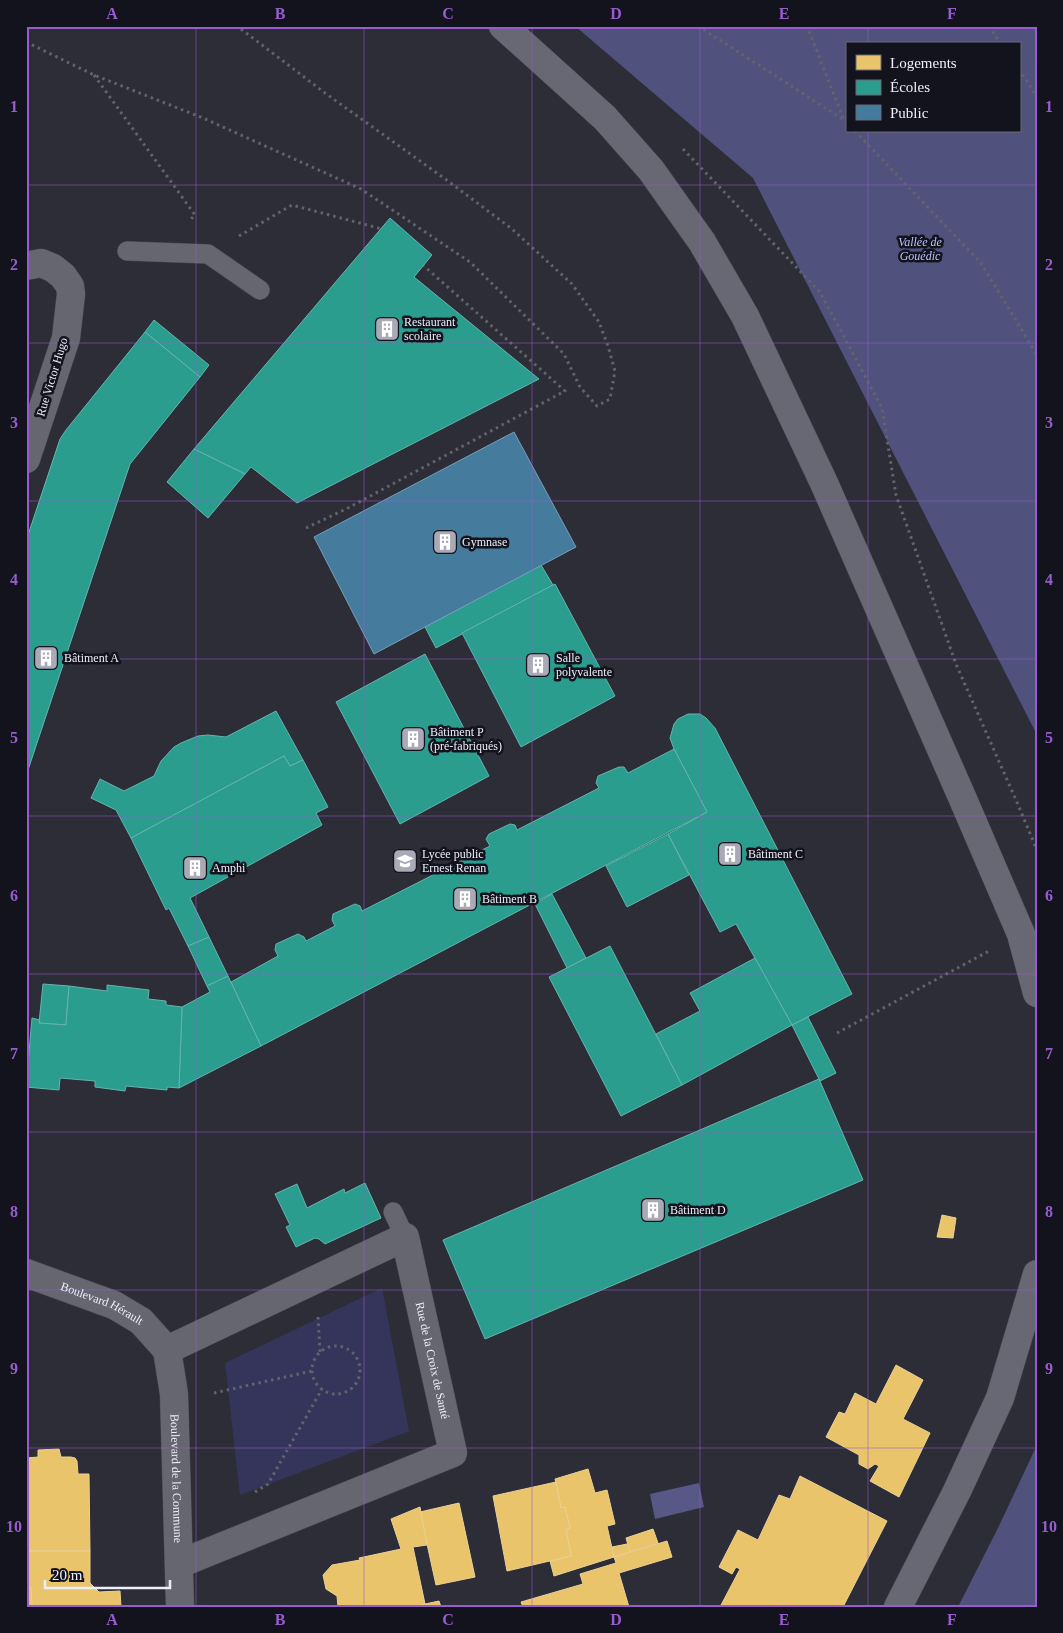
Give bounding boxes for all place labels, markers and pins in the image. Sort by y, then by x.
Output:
place label: Restaurant scolaire [404,315,456,343]
building icon: Restaurant scolaire [374,316,400,342]
building icon: Gymnase [432,529,458,555]
place label: Gymnase [462,535,507,549]
building icon: Bâtiment A [33,645,59,671]
place label: Bâtiment A [64,651,119,665]
place label: Salle polyvalente [556,651,612,679]
building icon: Salle polyvalente [525,652,551,678]
place label: Bâtiment P (pré-fabriqués) [430,725,502,753]
building icon: Bâtiment P (pré-fabriqués) [400,726,426,752]
building icon: Bâtiment C [717,841,743,867]
place label: Lycée public Ernest Renan [422,847,486,875]
place label: Bâtiment C [748,847,803,861]
school or university icon: Lycée public Ernest Renan [392,848,418,874]
building icon: Amphi [182,855,208,881]
place label: Amphi [212,861,246,875]
building icon: Bâtiment B [452,886,478,912]
place label: Bâtiment B [482,892,537,906]
building icon: Bâtiment D [640,1197,666,1223]
place label: Bâtiment D [670,1203,726,1217]

